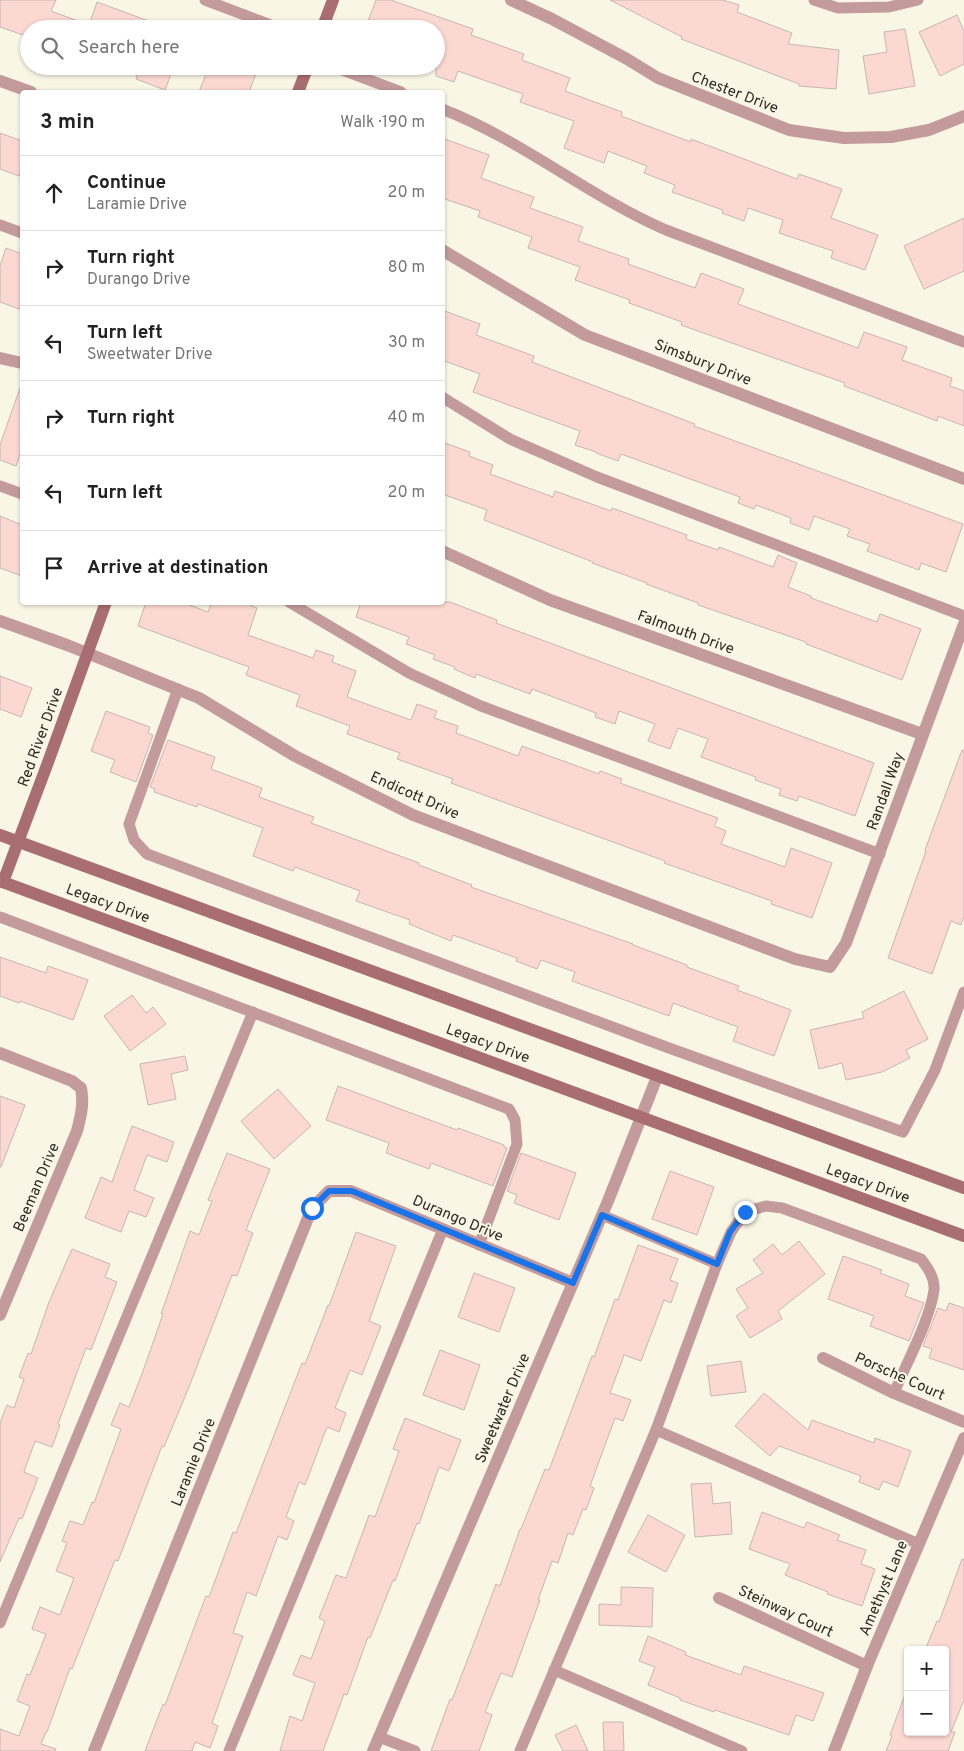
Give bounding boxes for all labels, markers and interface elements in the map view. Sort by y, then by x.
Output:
search box [20,20,445,75]
icon: search [38,34,66,62]
text: Search here [78,36,180,60]
street label: Chester Drive [688,68,781,119]
text: 3 min [40,109,95,136]
text: Walk · 190 m [340,113,425,133]
text: Continue [87,171,166,195]
icon: ahead [40,179,68,207]
text: 20 m [388,183,425,203]
text: Laramie Drive [87,195,187,215]
text: Turn right [87,246,175,270]
icon: right [40,254,68,282]
text: 80 m [388,258,425,278]
text: Durango Drive [87,270,190,290]
text: Turn left [87,321,163,345]
icon: left [40,329,68,357]
text: 30 m [388,333,425,353]
street label: Simsbury Drive [651,336,754,391]
text: Sweetwater Drive [87,345,212,365]
icon: right [40,404,68,432]
text: Turn right [87,406,175,430]
text: 40 m [387,408,425,428]
icon: left [40,479,68,507]
text: Turn left [87,481,163,505]
text: 20 m [388,483,425,503]
icon: arrive [40,554,68,582]
text: Arrive at destination [87,556,268,580]
street label: Falmouth Drive [634,607,737,660]
street label: Red River Drive [15,685,68,790]
street label: Randall Way [863,750,909,833]
street label: Endicott Drive [367,768,462,825]
street label: Legacy Drive [63,880,152,928]
street label: Legacy Drive [443,1020,532,1068]
street label: Beeman Drive [10,1140,65,1235]
street label: Legacy Drive [823,1160,912,1208]
street label: Durango Drive [409,1192,506,1247]
route start [301,1197,324,1220]
route end [734,1201,757,1224]
street label: Porsche Court [851,1349,947,1406]
street label: Sweetwater Drive [472,1351,535,1466]
street label: Laramie Drive [168,1416,221,1510]
street label: Amethyst Lane [856,1538,913,1639]
street label: Steinway Court [735,1582,836,1643]
map controls [904,1646,949,1736]
button: + [904,1646,949,1691]
button: − [904,1691,949,1736]

